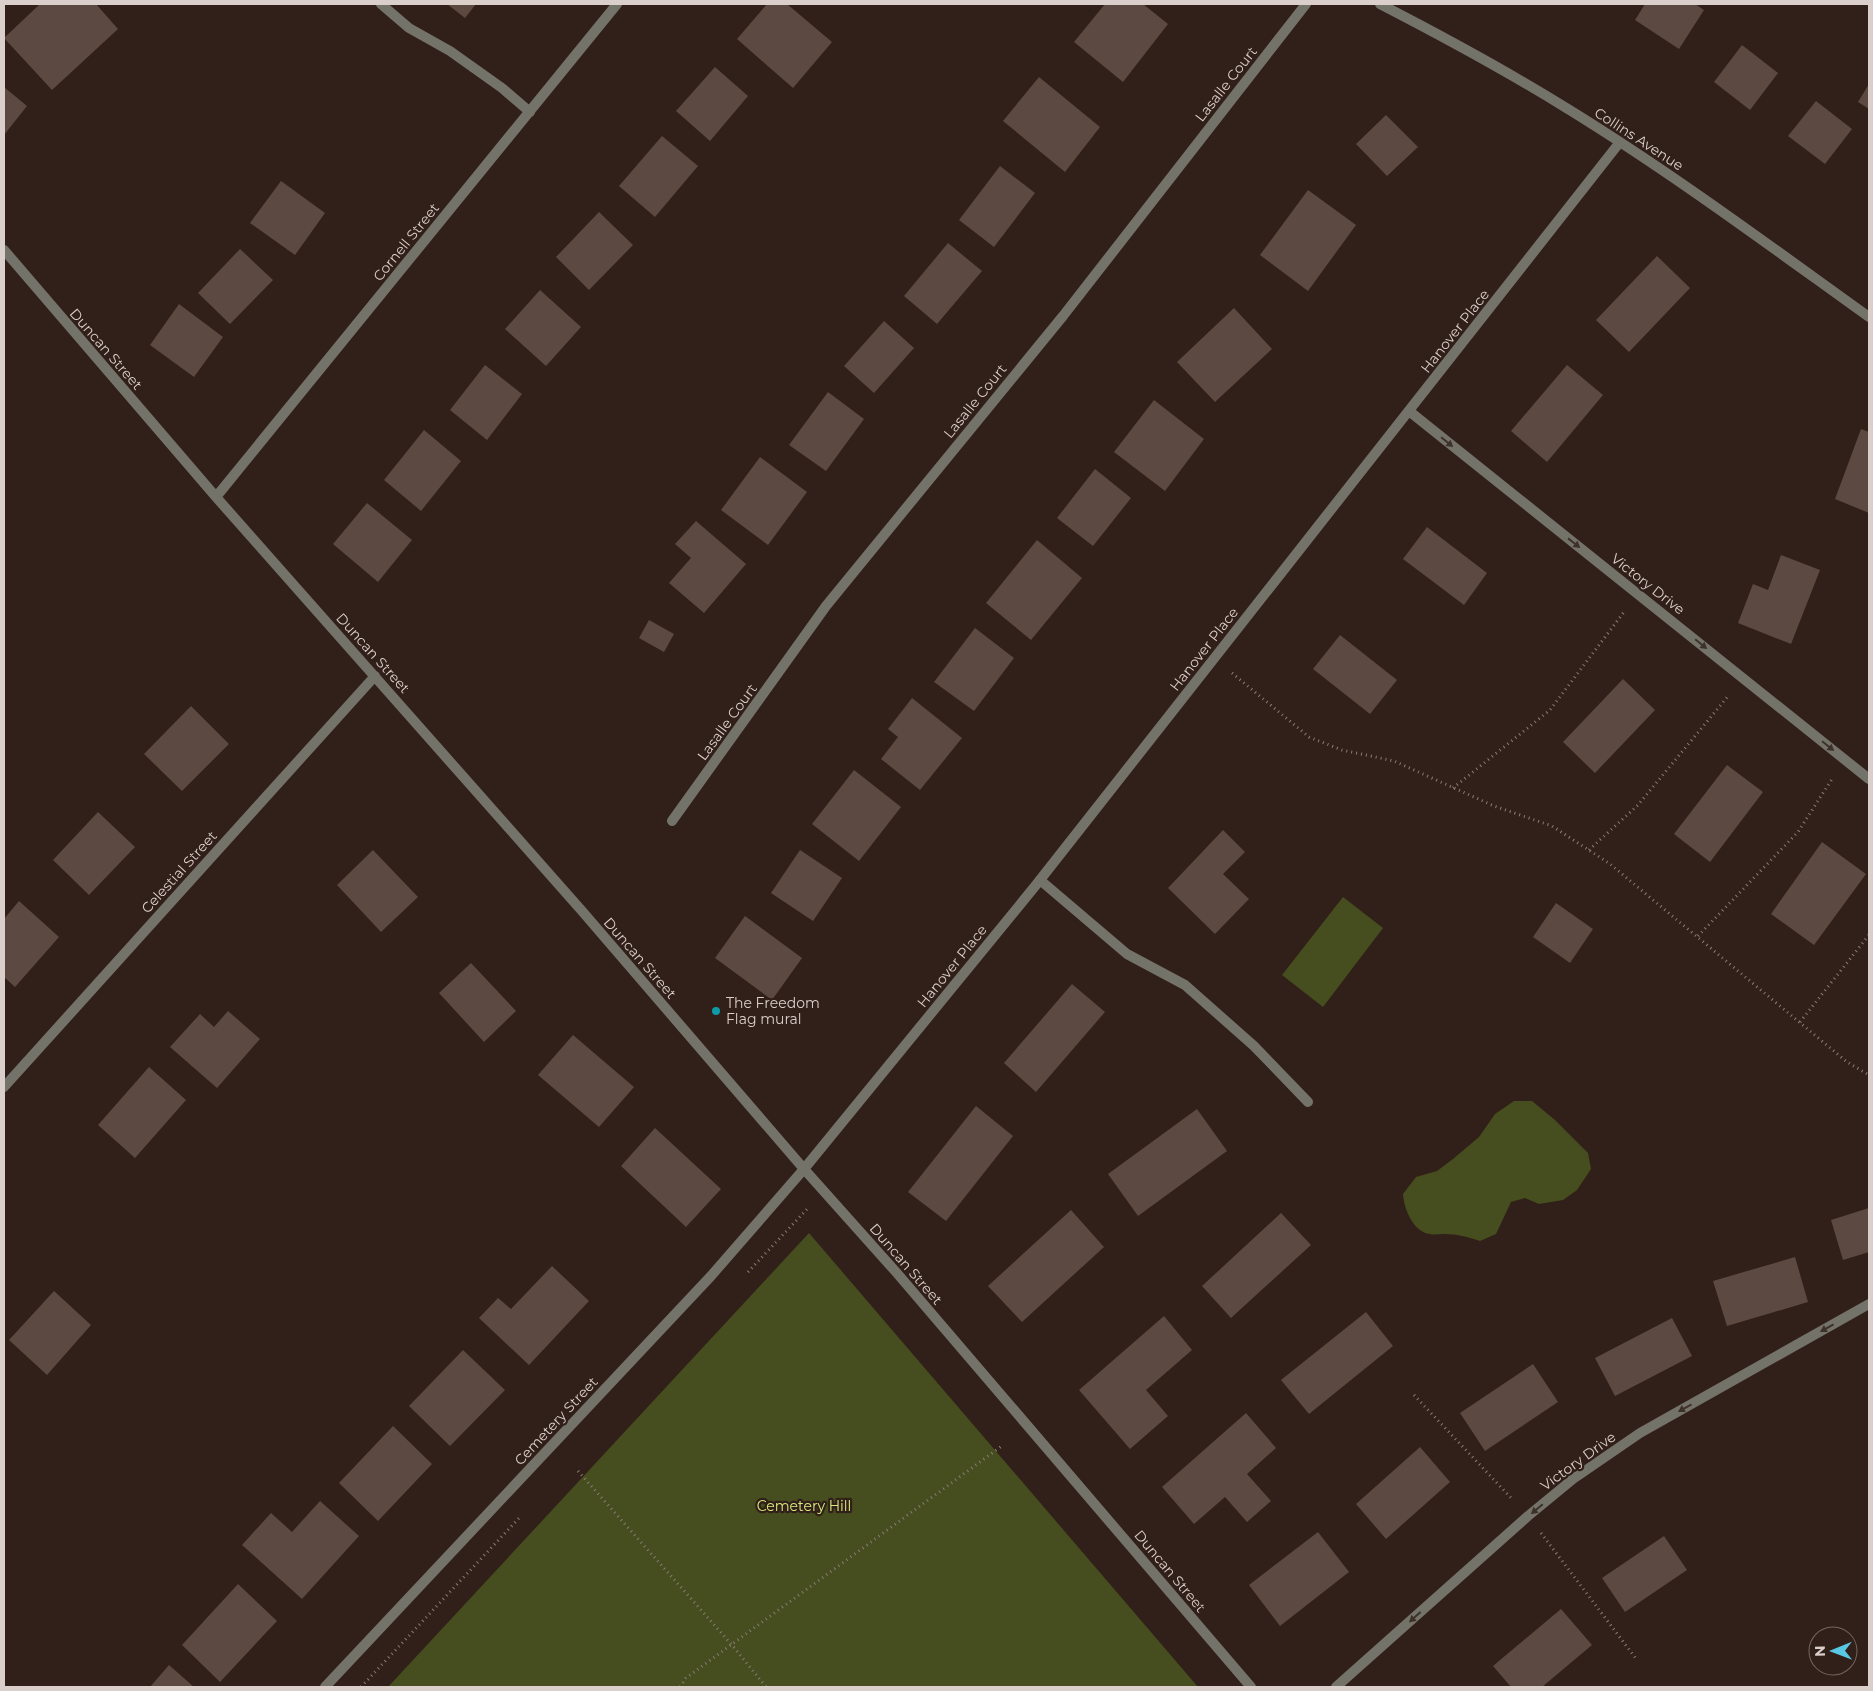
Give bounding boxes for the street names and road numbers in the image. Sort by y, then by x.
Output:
street label: Lasalle Court [1191,43,1261,125]
street label: Collins Avenue [1591,104,1687,174]
street label: Cornell Street [369,199,443,285]
street label: Hanover Place [1417,286,1493,376]
street label: Duncan Street [66,305,146,394]
street label: Lasalle Court [940,360,1011,442]
street label: Victory Drive [1607,550,1689,618]
street label: Hanover Place [1166,604,1242,694]
street label: Duncan Street [332,609,414,697]
street label: Lasalle Court [693,680,761,764]
street label: Celestial Street [137,827,221,917]
street label: Duncan Street [600,914,680,1003]
street label: Hanover Place [913,921,991,1011]
street label: Duncan Street [866,1220,946,1309]
street label: Cemetery Street [510,1373,602,1469]
street label: Victory Drive [1537,1428,1619,1494]
street label: Duncan Street [1130,1526,1210,1616]

